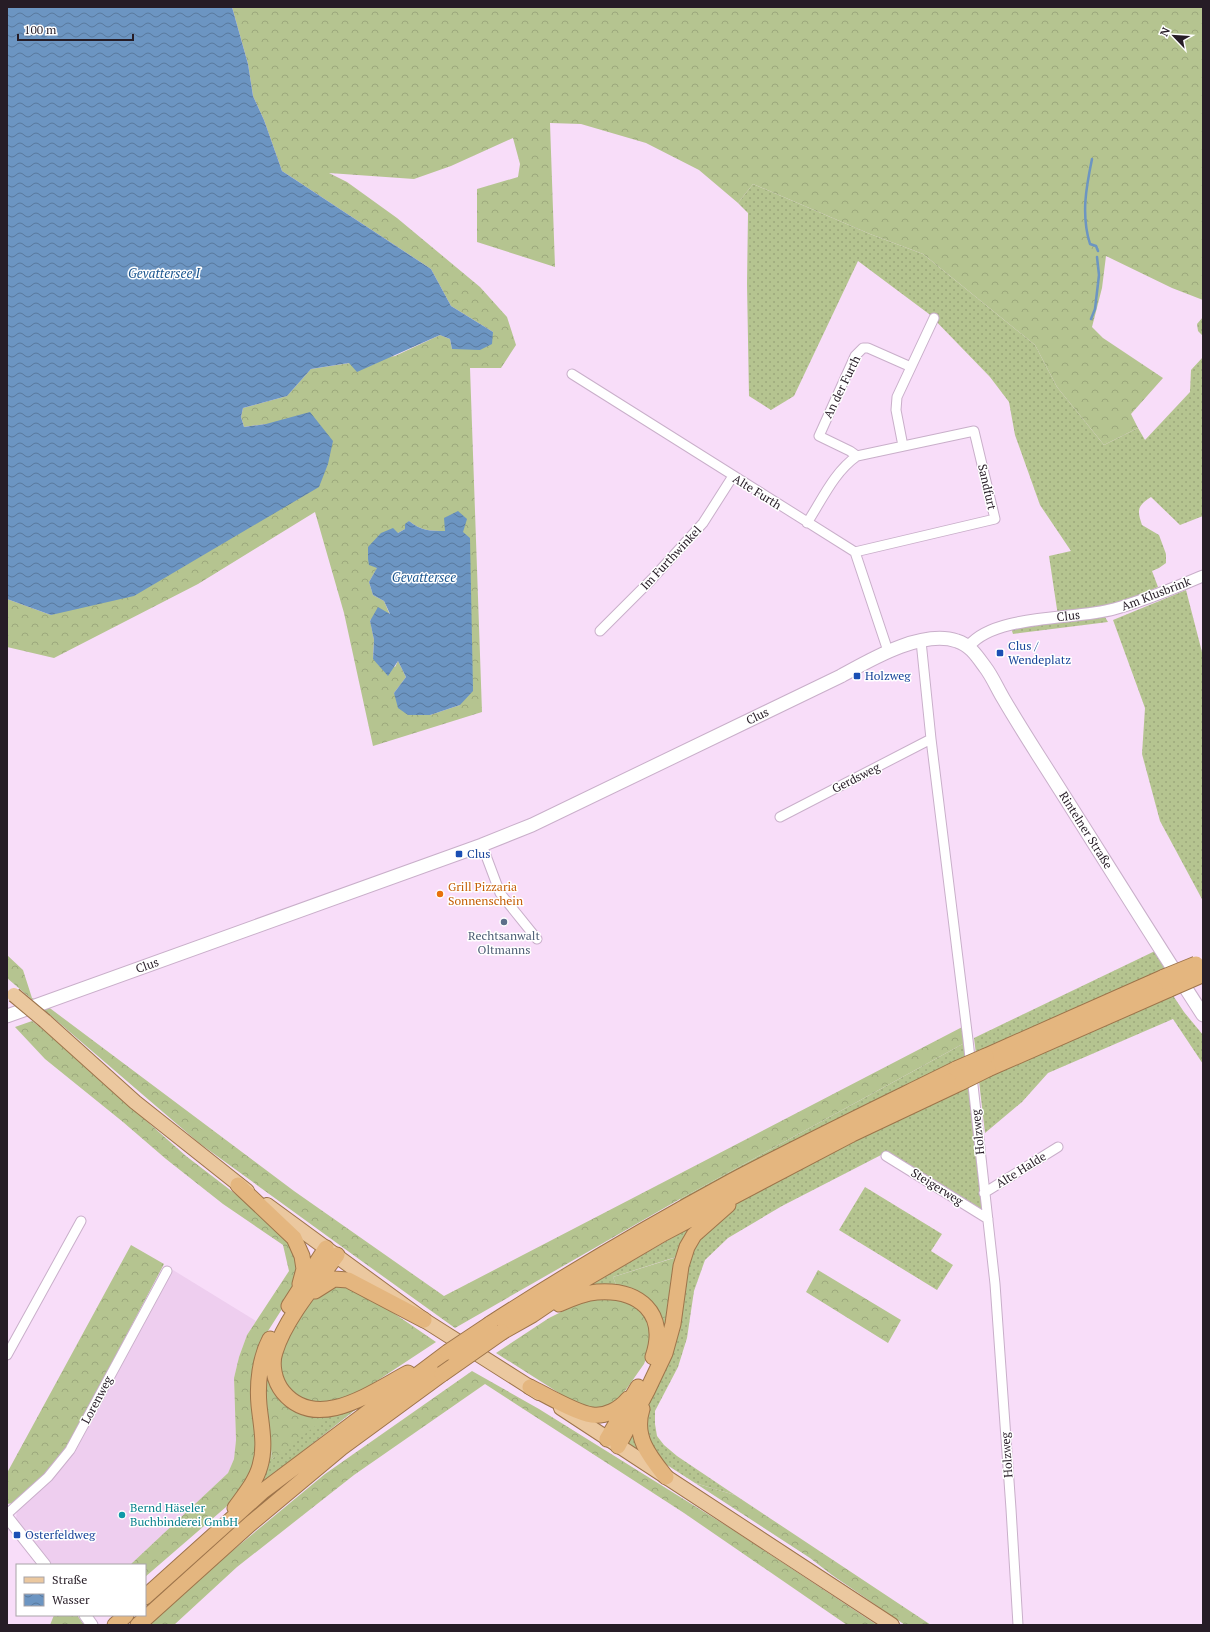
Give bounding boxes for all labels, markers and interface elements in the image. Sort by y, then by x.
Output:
scale bar [18,16,133,42]
north arrow [1154,16,1194,56]
text: 100 m [24,22,57,37]
text: N [1157,24,1173,39]
water label: Gevattersee I [128,264,201,282]
street label: An der Furth [820,353,863,421]
street label: Sandfurt [975,463,1000,512]
street label: Alte Furth [730,471,784,512]
street label: Im Furthwinkel [637,522,704,593]
water label: Gevattersee [392,568,456,586]
street label: Am Klusbrink [1119,573,1193,614]
street label: Clus [1056,607,1081,624]
place label: Clus / Wendeplatz [1008,638,1071,667]
marker: Clus / Wendeplatz [995,648,1005,658]
place label: Holzweg [865,668,911,683]
marker: Holzweg [852,671,862,681]
street label: Clus [743,704,771,728]
street label: Gerdsweg [829,759,883,796]
street label: Rintelner Straße [1056,789,1116,872]
place label: Clus [467,846,490,861]
marker: Clus [454,849,464,859]
place label: Grill Pizzaria Sonnenschein [448,879,523,908]
marker: Grill Pizzaria Sonnenschein [435,889,445,899]
marker: Rechtsanwalt Oltmanns [499,917,509,927]
place label: Rechtsanwalt Oltmanns [468,928,540,957]
street label: Clus [133,954,161,976]
street label: Holzweg [968,1108,987,1156]
street label: Alte Halde [993,1148,1049,1191]
street label: Steigerweg [908,1165,967,1209]
street label: Lorenweg [78,1373,116,1426]
street label: Holzweg [997,1431,1016,1478]
place label: Bernd Häseler Buchbinderei GmbH [130,1500,238,1529]
marker: Bernd Häseler Buchbinderei GmbH [117,1510,127,1520]
place label: Osterfeldweg [25,1527,96,1542]
marker: Osterfeldweg [12,1530,22,1540]
legend [16,1564,146,1616]
text: Straße [52,1572,87,1587]
text: Wasser [52,1592,90,1607]

